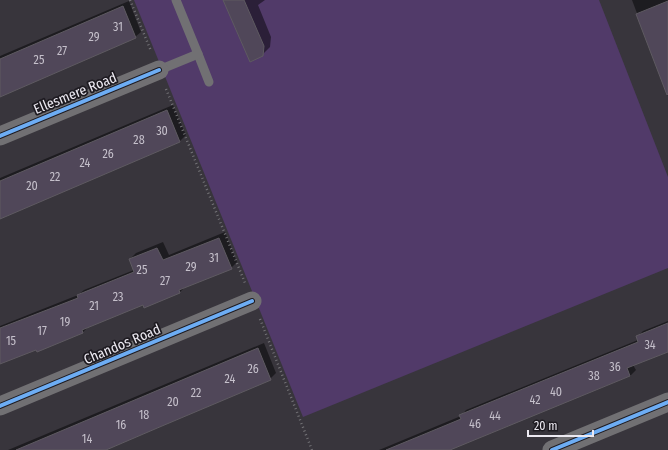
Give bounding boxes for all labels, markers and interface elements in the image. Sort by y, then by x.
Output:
house number: 31 [113,20,123,34]
house number: 29 [88,30,100,44]
house number: 27 [57,44,67,58]
house number: 25 [34,53,45,67]
street label: Ellesmere Road [31,69,119,118]
house number: 30 [156,124,168,138]
house number: 28 [133,133,145,147]
house number: 26 [102,147,114,161]
house number: 24 [80,156,91,170]
house number: 22 [50,170,60,184]
house number: 20 [26,179,38,193]
house number: 31 [209,251,219,265]
house number: 29 [185,260,197,274]
house number: 25 [137,263,148,277]
house number: 27 [160,274,170,288]
house number: 23 [113,290,123,304]
house number: 21 [89,299,99,313]
house number: 19 [60,315,70,329]
street label: Chandos Road [81,321,163,368]
house number: 17 [37,324,47,338]
house number: 15 [6,334,17,348]
house number: 34 [644,338,656,352]
house number: 36 [609,360,621,374]
house number: 26 [247,362,259,376]
house number: 38 [588,369,600,383]
house number: 24 [225,372,236,386]
house number: 40 [550,385,562,399]
house number: 22 [191,386,201,400]
house number: 42 [530,393,540,407]
house number: 20 [167,395,179,409]
house number: 18 [139,408,149,422]
house number: 44 [489,409,501,423]
scale bar [528,412,593,438]
house number: 46 [469,417,481,431]
house number: 16 [116,418,126,432]
text: 20 m [534,419,558,433]
house number: 14 [82,432,92,446]

